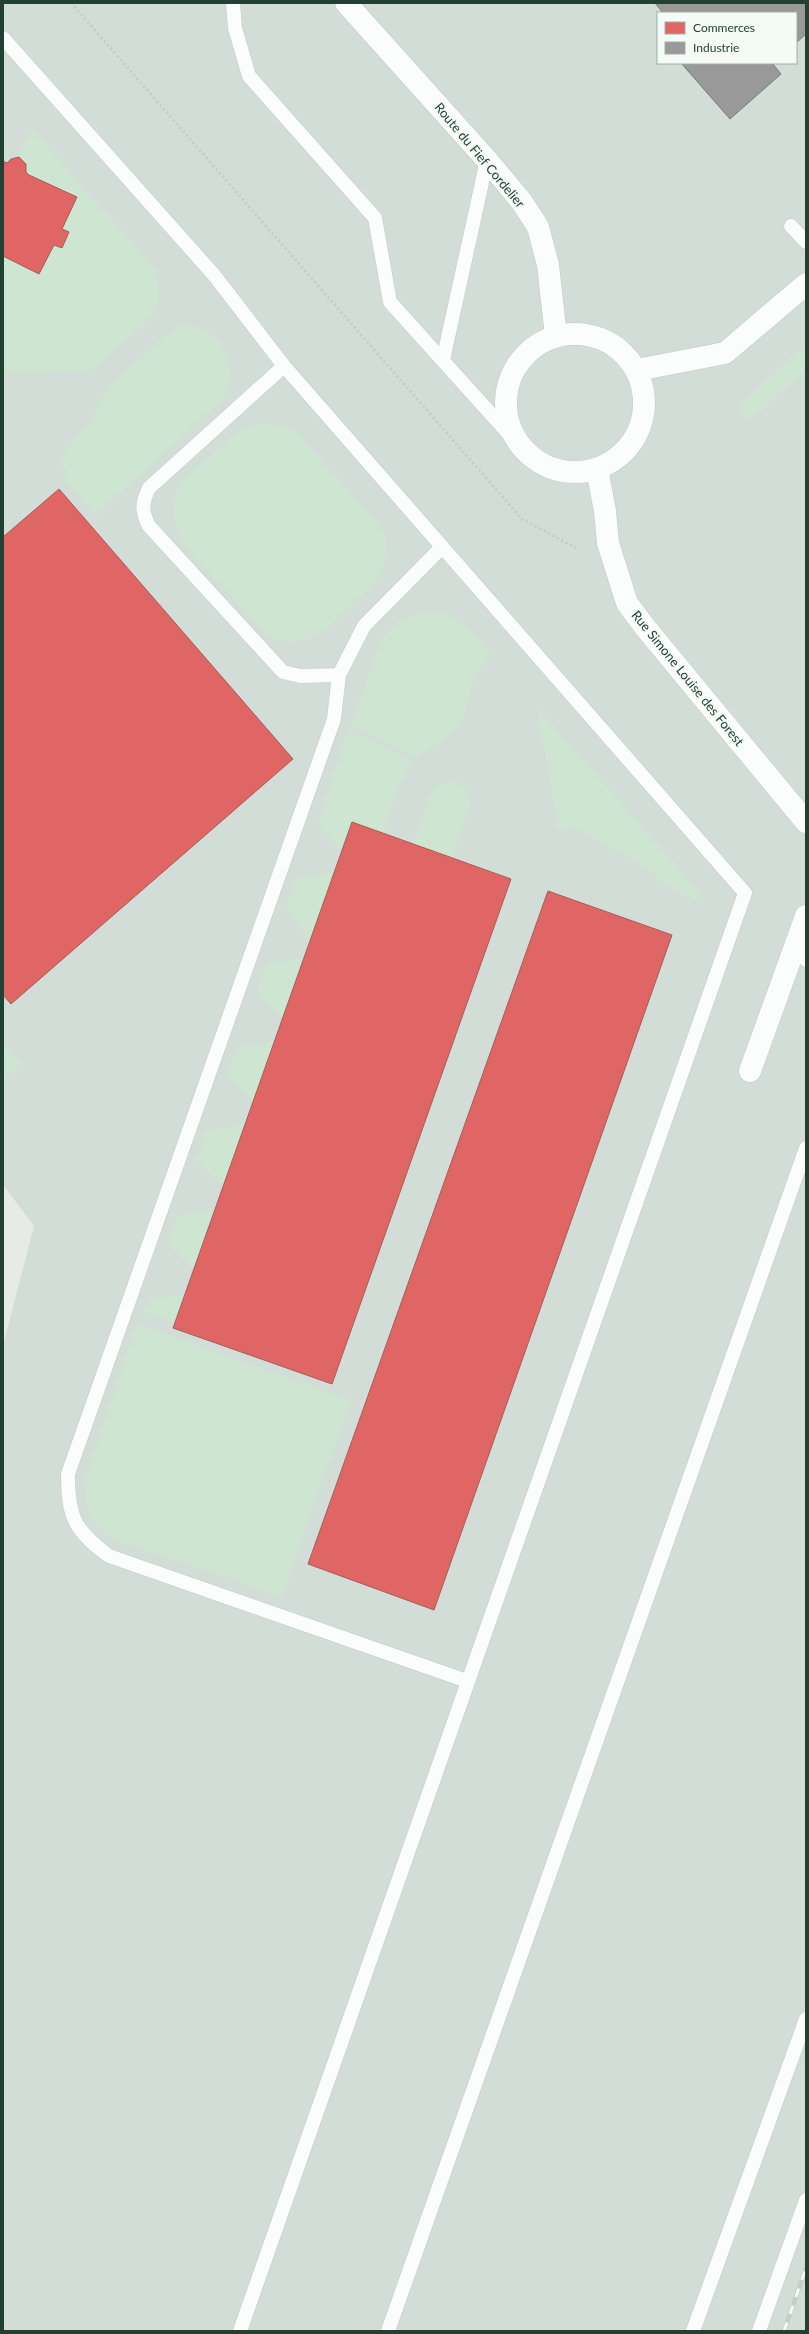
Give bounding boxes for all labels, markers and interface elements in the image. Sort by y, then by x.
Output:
legend [657,12,797,64]
text: Commerces [693,20,755,35]
text: Industrie [693,40,739,55]
street label: Route du Fief Cordelier [431,99,529,211]
street label: Rue Simone Louise des Forest [628,607,748,749]

